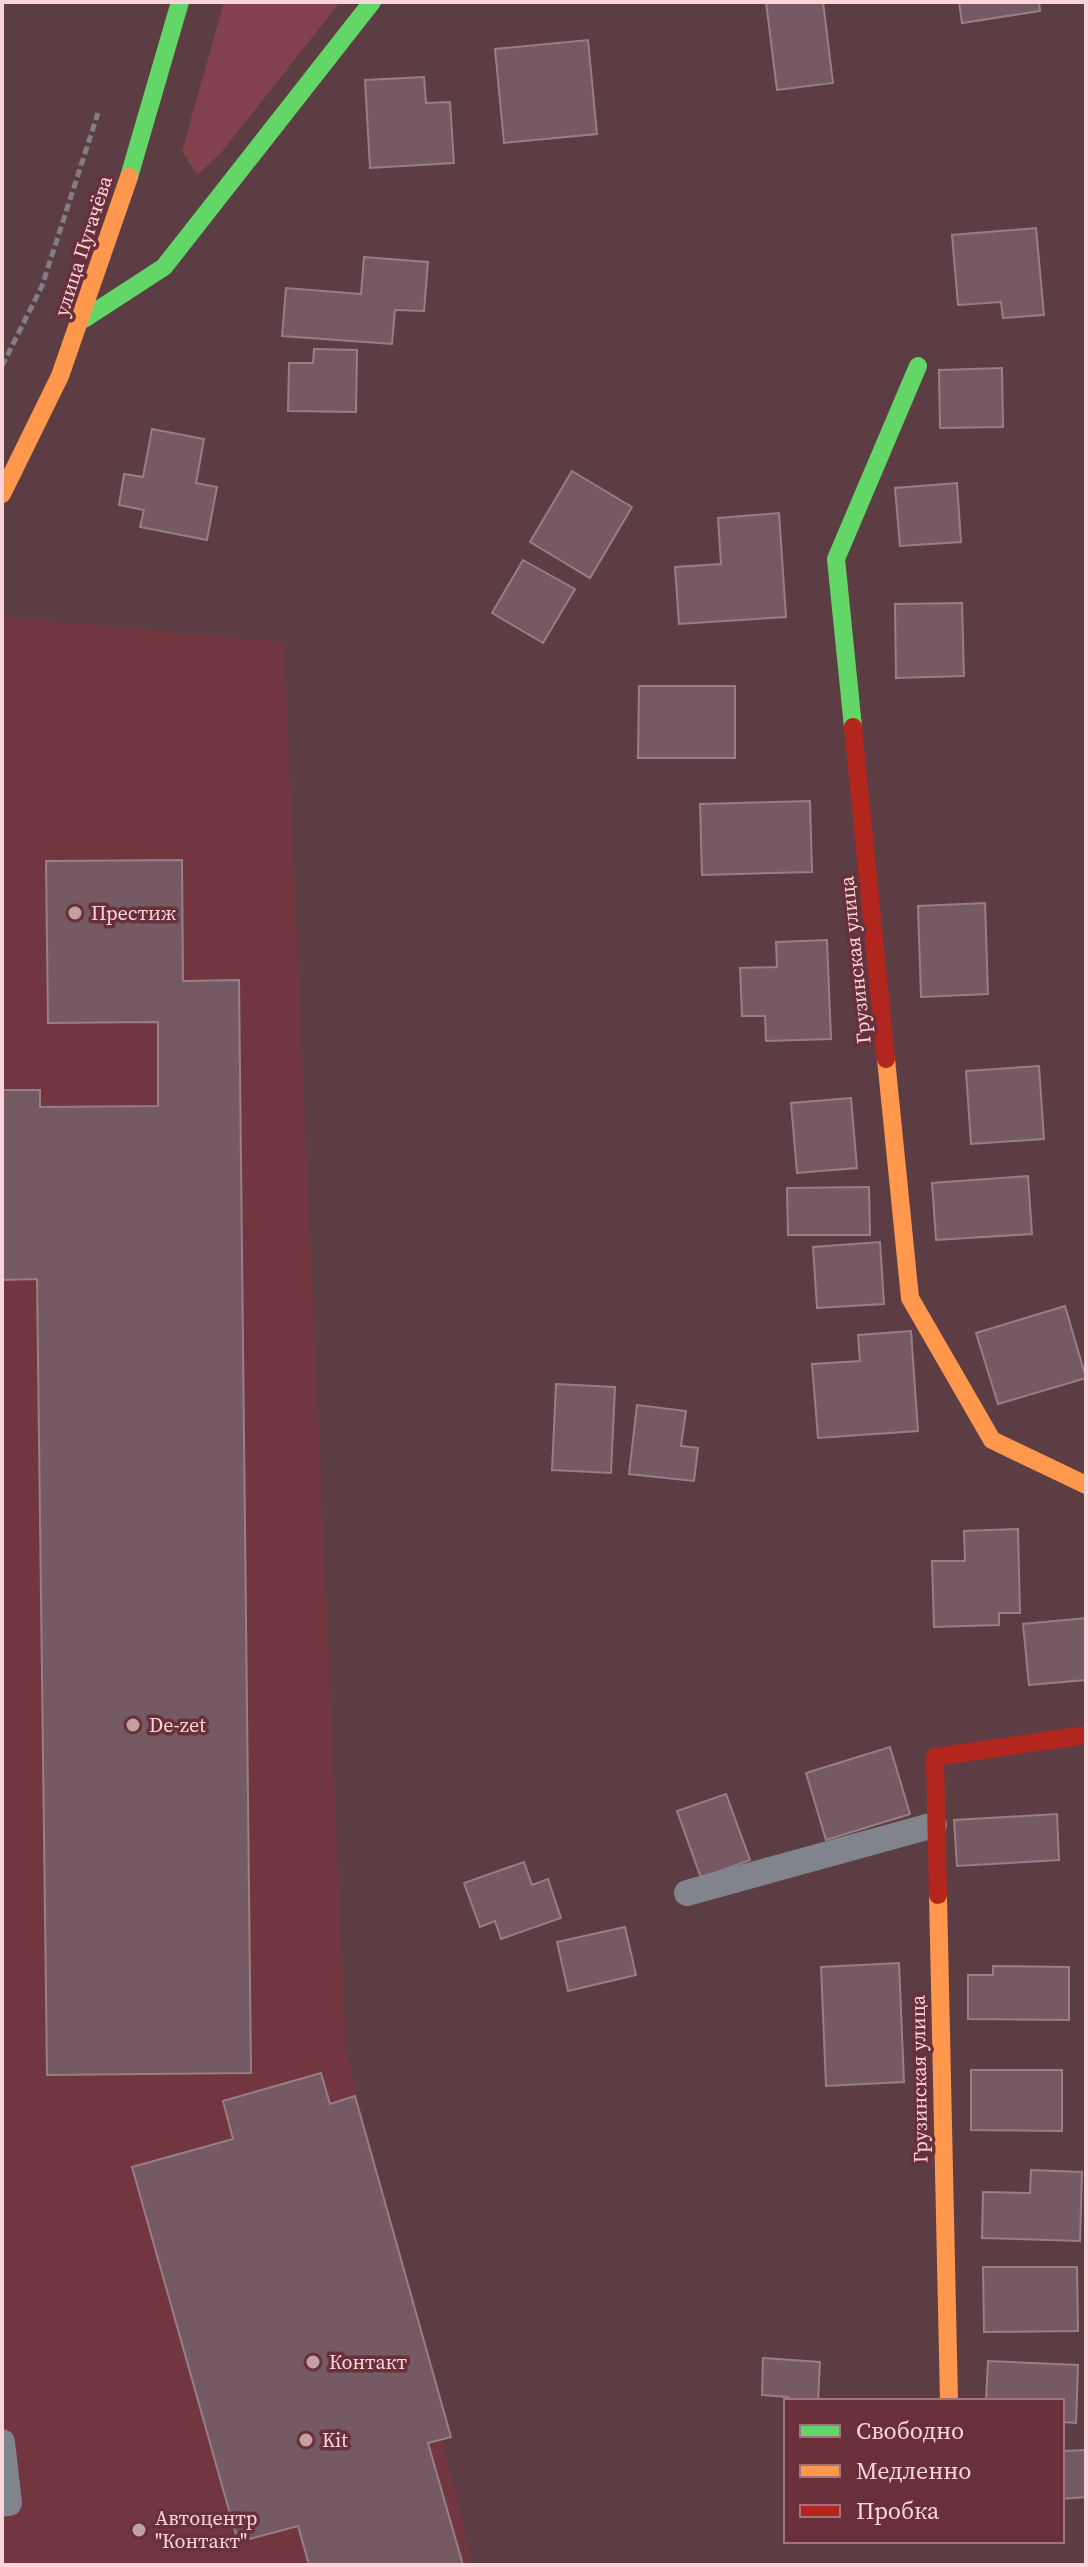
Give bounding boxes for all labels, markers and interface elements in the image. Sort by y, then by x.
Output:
street label: улица Пугачёва [47,171,119,320]
street label: Грузинская улица [832,874,878,1045]
place label: Престиж [91,899,176,927]
marker: Престиж [66,904,84,922]
place label: De-zet [149,1711,206,1739]
marker: De-zet [124,1716,142,1734]
street label: Грузинская улица [904,1994,934,2163]
place label: Контакт [329,2348,407,2376]
marker: Контакт [304,2353,322,2371]
legend [784,2399,1064,2543]
text: Свободно [856,2414,964,2447]
place label: Kit [322,2426,348,2454]
marker: Kit [297,2431,315,2449]
text: Медленно [856,2454,971,2487]
text: Пробка [856,2494,940,2527]
place label: Автоцентр "Контакт" [155,2504,257,2555]
marker: Автоцентр "Контакт" [130,2521,148,2539]

